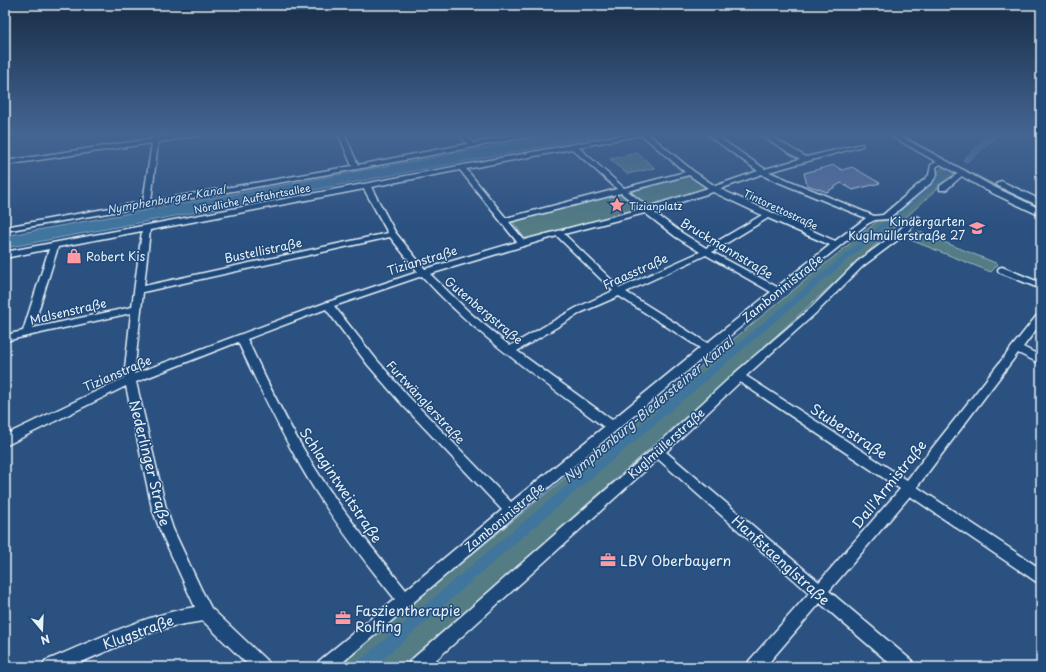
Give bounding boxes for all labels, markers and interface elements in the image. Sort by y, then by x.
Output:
street label: Nördliche Auffahrtsallee [192,179,312,217]
water label: Nymphenburger Kanal [105,180,228,218]
street label: Tintorettostraße [741,185,821,233]
place icon: Tizianplatz [608,196,626,214]
place label: Tizianplatz [629,198,683,213]
place label: Kindergarten Kuglmüllerstraße 27 [848,212,965,244]
street label: Bruckmannstraße [677,213,777,283]
school or university icon: Kindergarten Kuglmüllerstraße 27 [968,219,986,237]
street label: Bustellistraße [223,233,303,267]
street label: Tizianstraße [385,241,459,279]
shop icon: Robert Kis [65,247,83,265]
place label: Robert Kis [86,247,146,265]
street label: Fraasstraße [599,249,671,293]
street label: Zamboninistraße [738,250,826,326]
street label: Gutenbergstraße [441,272,527,348]
street label: Malsenstraße [28,293,108,329]
water label: Nymphenburg-Biedersteiner Kanal [559,330,739,486]
street label: Tizianstraße [80,351,154,395]
street label: Furtwänglerstraße [383,356,469,448]
street label: Nederlinger Straße [124,398,176,528]
street label: Stuberstraße [806,398,892,464]
street label: Kuglmüllerstraße [624,404,708,482]
street label: Schlagintweitstraße [294,423,388,547]
street label: Dall'Armistraße [847,435,931,533]
street label: Zamboninistraße [460,478,548,556]
street label: Hanfstaenglstraße [727,510,835,610]
place label: LBV Oberbayern [620,550,731,571]
office icon: LBV Oberbayern [599,551,617,569]
place label: Faszientherapie Rolfing [355,600,460,637]
street label: Klugstraße [100,609,176,655]
office icon: Faszientherapie Rolfing [334,609,352,627]
north arrow [22,610,62,650]
text: N [38,630,52,649]

